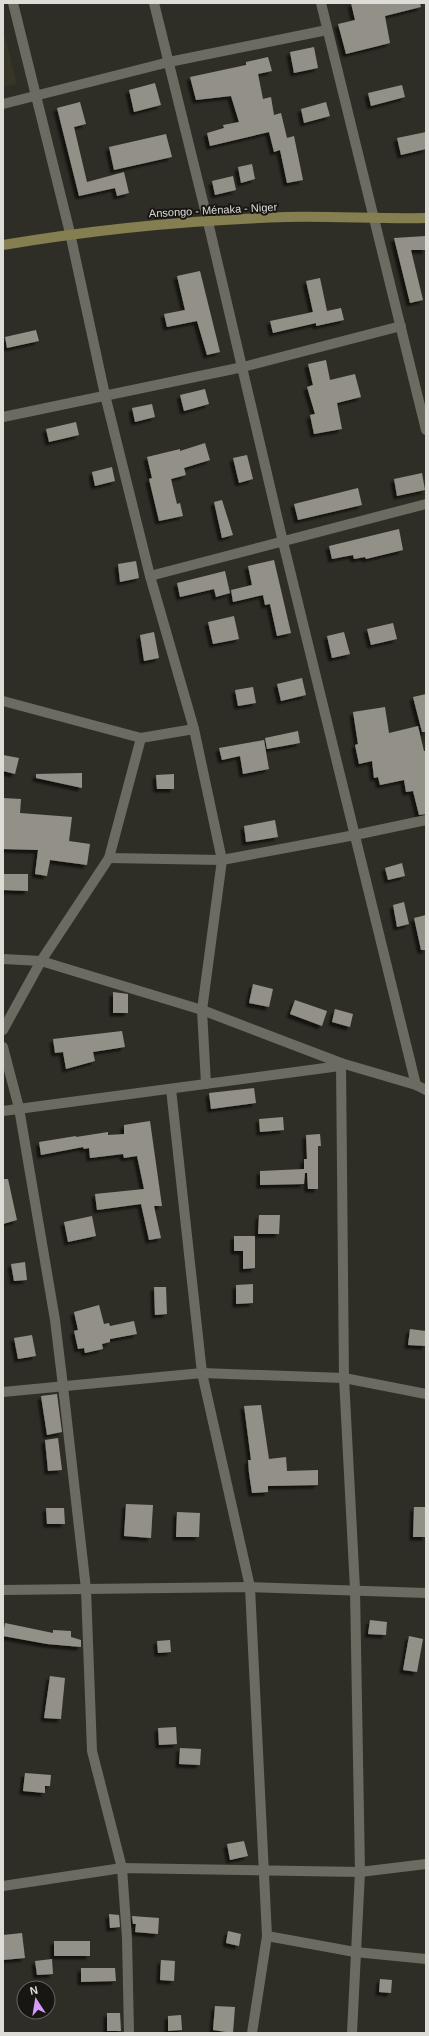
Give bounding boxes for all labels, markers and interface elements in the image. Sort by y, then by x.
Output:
street label: Ansongo - Ménaka - Niger [149,201,278,219]
north arrow [16,1980,56,2020]
text: N [29,1984,39,1997]

